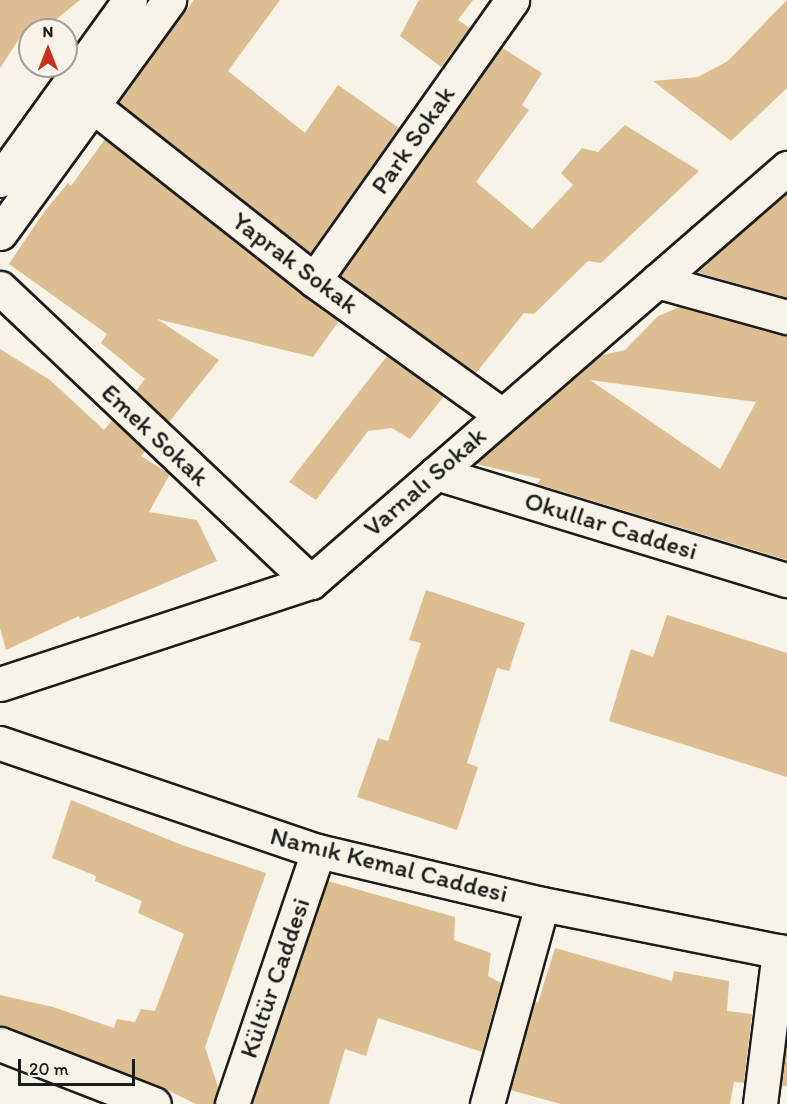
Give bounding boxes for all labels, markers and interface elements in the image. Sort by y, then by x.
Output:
north arrow [18,18,78,78]
text: N [43,22,53,41]
street label: Park Sokak [365,80,461,200]
street label: Yaprak Sokak [226,206,364,320]
street label: Emek Sokak [95,378,215,492]
street label: Varnalı Sokak [357,420,493,544]
street label: Okullar Caddesi [521,485,701,567]
street label: Namık Kemal Caddesi [266,820,512,910]
street label: Kültür Caddesi [233,894,317,1062]
scale bar [21,1047,138,1085]
text: 20 m [29,1058,69,1080]

